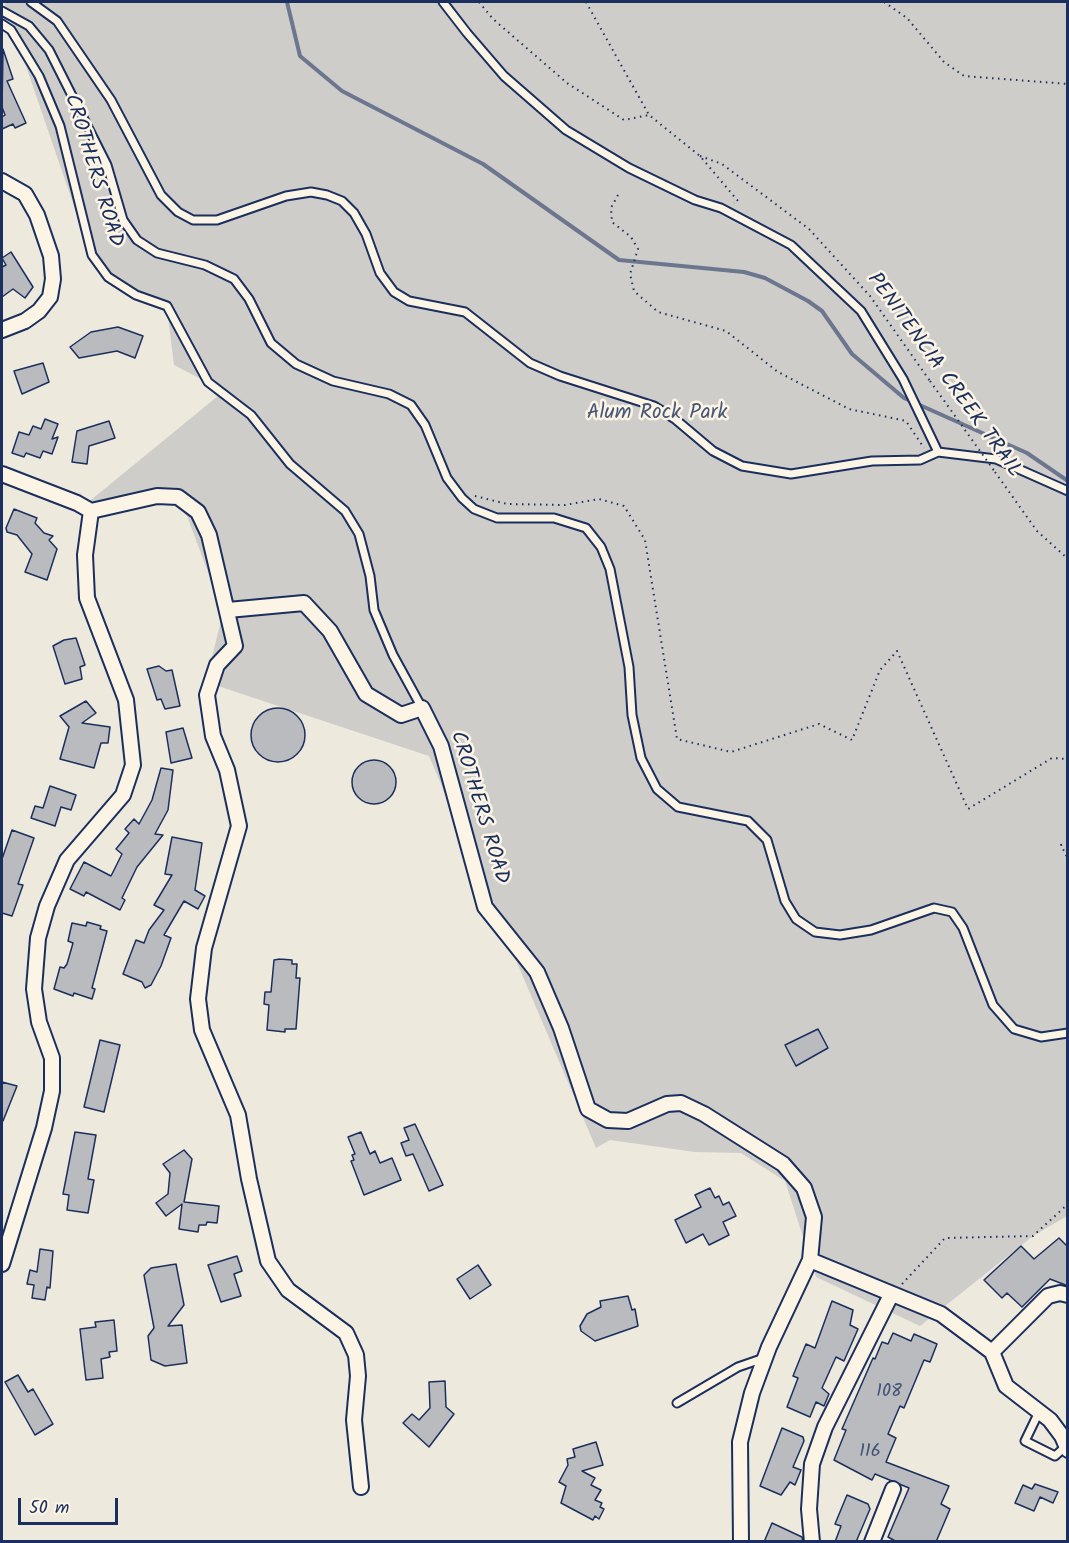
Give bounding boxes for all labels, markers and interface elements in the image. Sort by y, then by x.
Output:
street label: CROTHERS ROAD [57,91,127,251]
street label: PENITENCIA CREEK TRAIL [860,269,1026,483]
park label: Alum Rock Park [587,401,727,427]
street label: CROTHERS ROAD [443,728,513,888]
house number: 108 [876,1382,902,1404]
house number: 116 [859,1442,881,1464]
scale bar [21,1486,122,1524]
text: 50 m [29,1494,69,1523]

